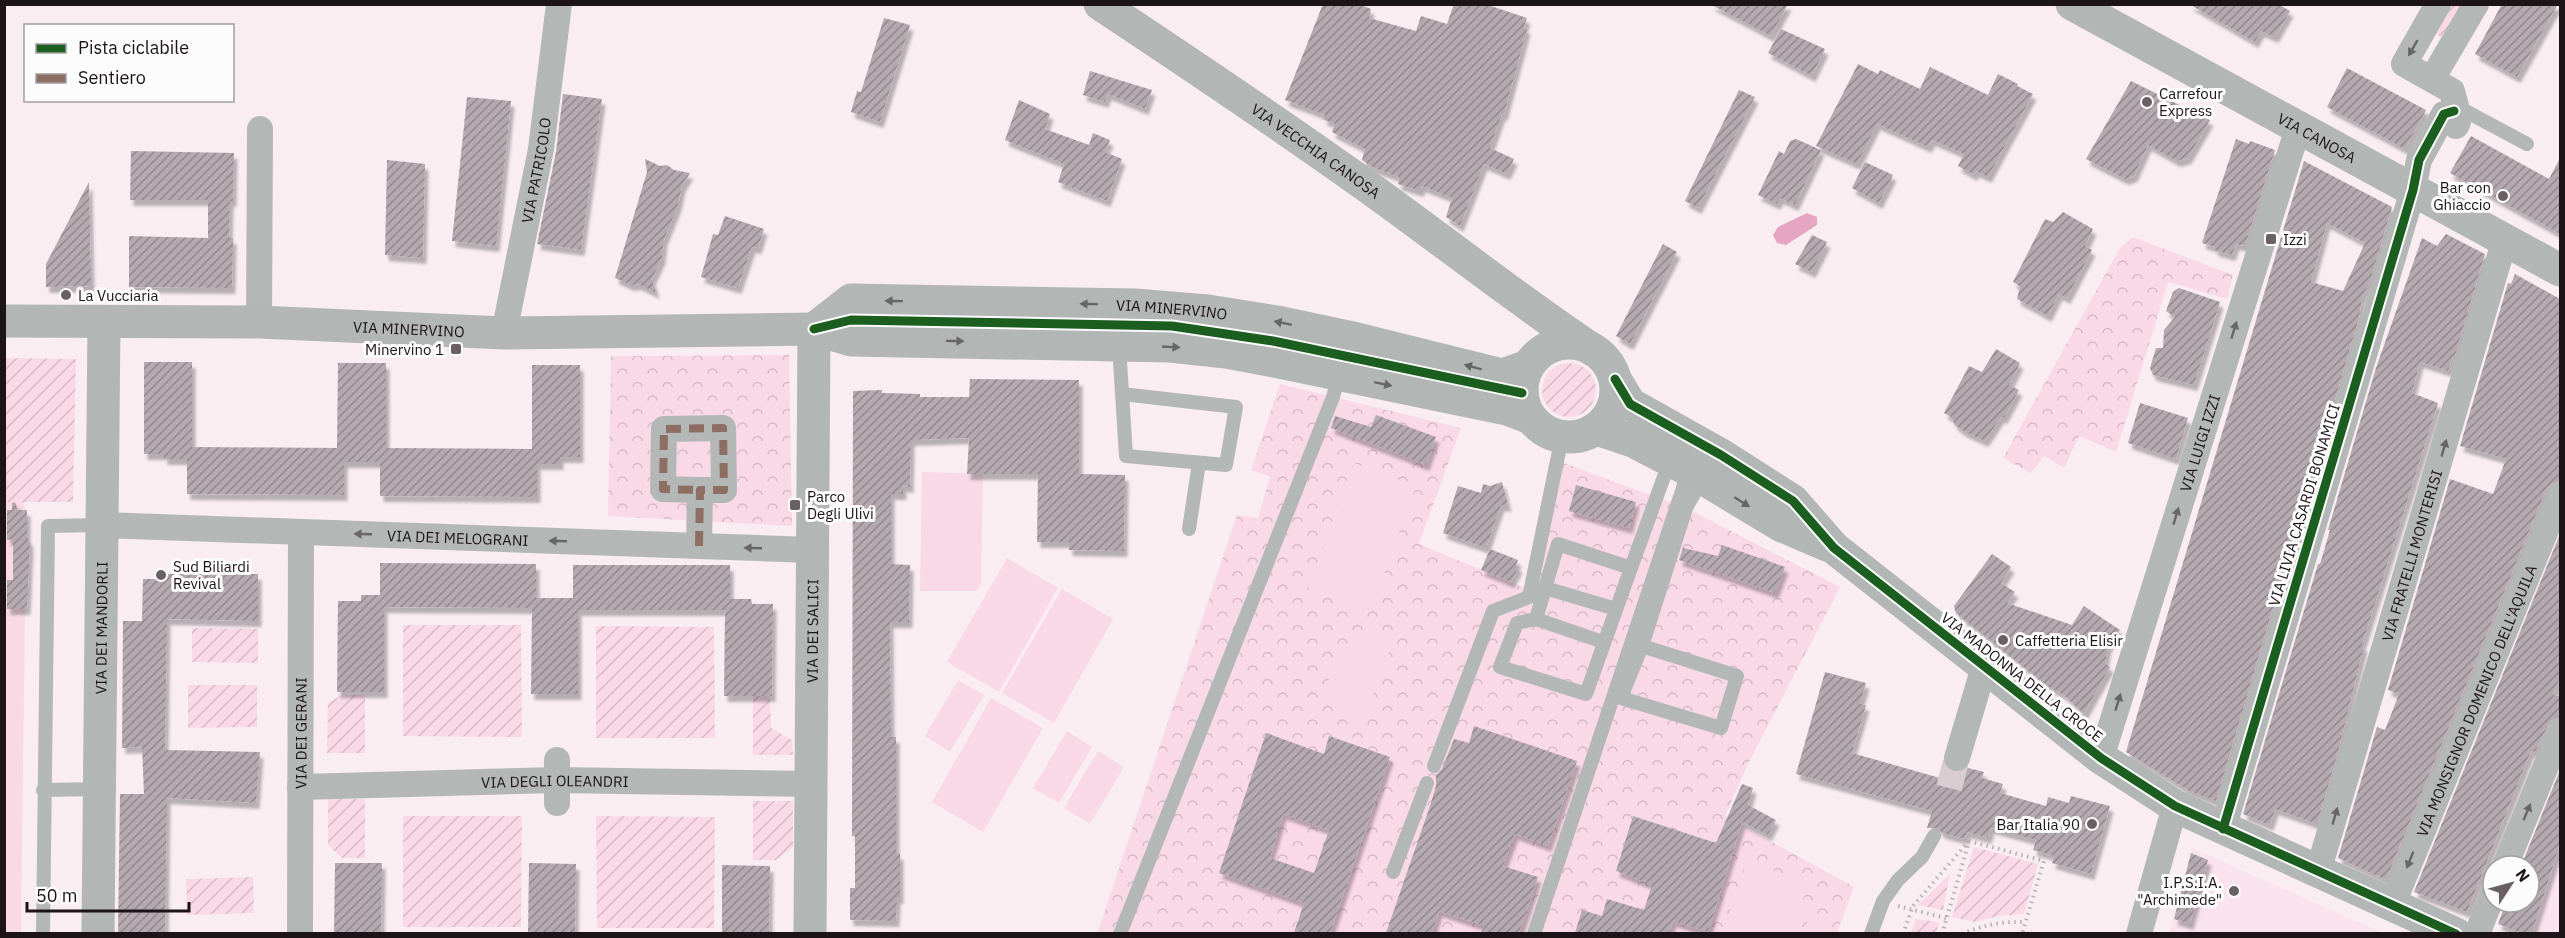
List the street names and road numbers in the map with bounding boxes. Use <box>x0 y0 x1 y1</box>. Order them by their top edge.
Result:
street label: VIA VECCHIA CANOSA <box>1248 99 1384 202</box>
street label: VIA CANOSA <box>2274 108 2360 167</box>
street label: VIA PATRICOLO <box>517 116 554 225</box>
street label: VIA MINERVINO <box>1116 295 1229 323</box>
street label: VIA MINERVINO <box>353 317 465 341</box>
street label: VIA LUIGI IZZI <box>2175 392 2224 494</box>
street label: VIA LIVIA CASARDI BONAMICI <box>2264 401 2344 609</box>
street label: VIA FRATELLI MONTERISI <box>2377 467 2446 644</box>
street label: VIA DEI MELOGRANI <box>387 526 529 550</box>
street label: VIA DEI MANDORLI <box>91 561 111 695</box>
street label: VIA MONSIGNOR DOMENICO DELL'AQUILA <box>2412 561 2541 839</box>
street label: VIA DEI SALICI <box>802 579 822 683</box>
street label: VIA MADONNA DELLA CROCE <box>1937 608 2107 746</box>
street label: VIA DEI GERANI <box>291 677 310 789</box>
street label: VIA DEGLI OLEANDRI <box>481 770 629 792</box>

